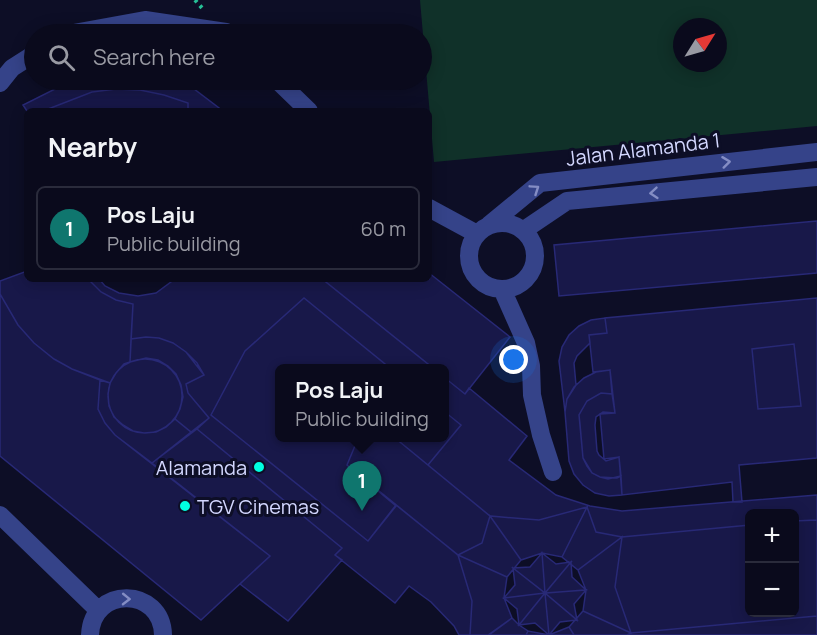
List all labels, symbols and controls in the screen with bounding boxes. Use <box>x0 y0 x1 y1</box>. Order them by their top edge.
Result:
north arrow <box>673 18 727 72</box>
search box <box>24 24 432 90</box>
icon: search <box>45 41 78 74</box>
text: Search here <box>93 42 215 72</box>
street label: Jalan Alamanda 1 <box>564 126 722 172</box>
text: Nearby <box>48 129 137 165</box>
one-way arrow <box>722 156 731 169</box>
one-way arrow <box>528 185 539 196</box>
one-way arrow <box>650 186 659 199</box>
text: Pos Laju <box>107 200 195 230</box>
text: 1 <box>65 215 74 242</box>
text: 60 m <box>360 215 406 242</box>
text: Public building <box>107 230 241 257</box>
your location <box>499 345 528 374</box>
popup <box>275 364 449 442</box>
text: Pos Laju <box>295 375 383 405</box>
text: Public building <box>295 405 429 432</box>
place label: Alamanda <box>156 454 247 481</box>
marker: Alamanda <box>252 460 266 474</box>
pin: 1 <box>342 462 382 511</box>
place label: TGV Cinemas <box>197 493 319 520</box>
marker: TGV Cinemas <box>178 499 192 513</box>
map controls <box>745 509 799 617</box>
button: + <box>745 509 799 563</box>
button: − <box>745 563 799 617</box>
one-way arrow <box>122 593 131 605</box>

